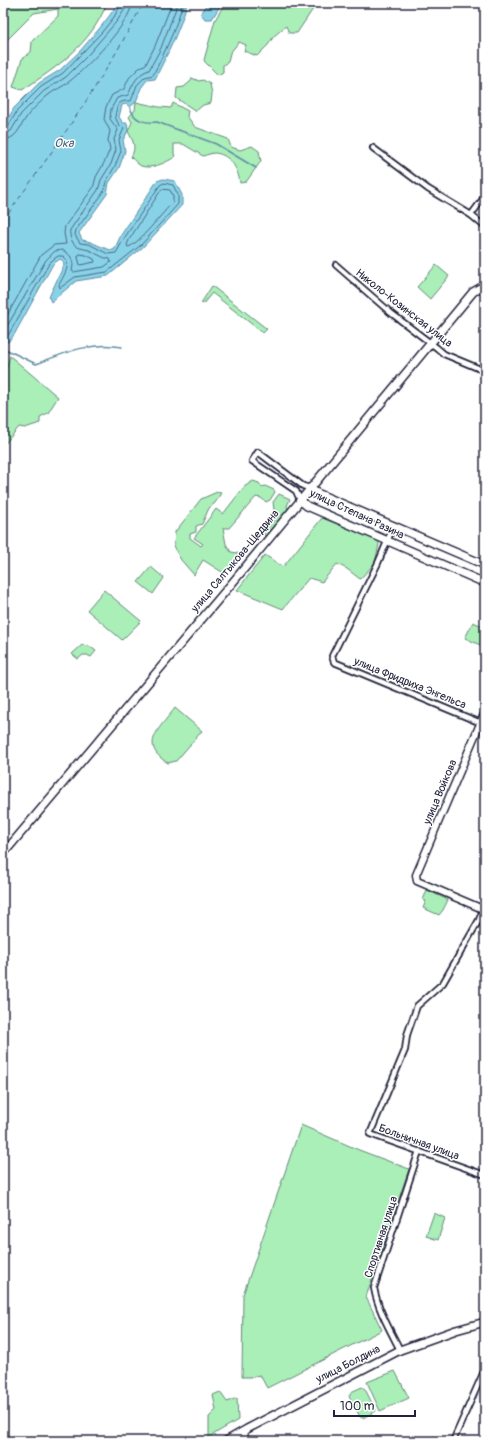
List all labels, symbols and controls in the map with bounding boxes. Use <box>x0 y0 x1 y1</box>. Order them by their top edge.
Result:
water label: Ока <box>54 136 75 151</box>
street label: Николо-Козинская улица <box>353 266 455 350</box>
street label: улица Степана Разина <box>307 486 406 542</box>
street label: улица Салтыкова-Щедрина <box>188 507 282 615</box>
street label: улица Фридриха Энгельса <box>351 654 468 711</box>
street label: улица Войкова <box>420 758 460 827</box>
street label: Больничная улица <box>377 1121 461 1163</box>
street label: Спортивная улица <box>362 1195 400 1279</box>
street label: улица Болдина <box>313 1342 382 1386</box>
scale bar <box>334 1392 415 1418</box>
text: 100 m <box>340 1399 375 1414</box>

